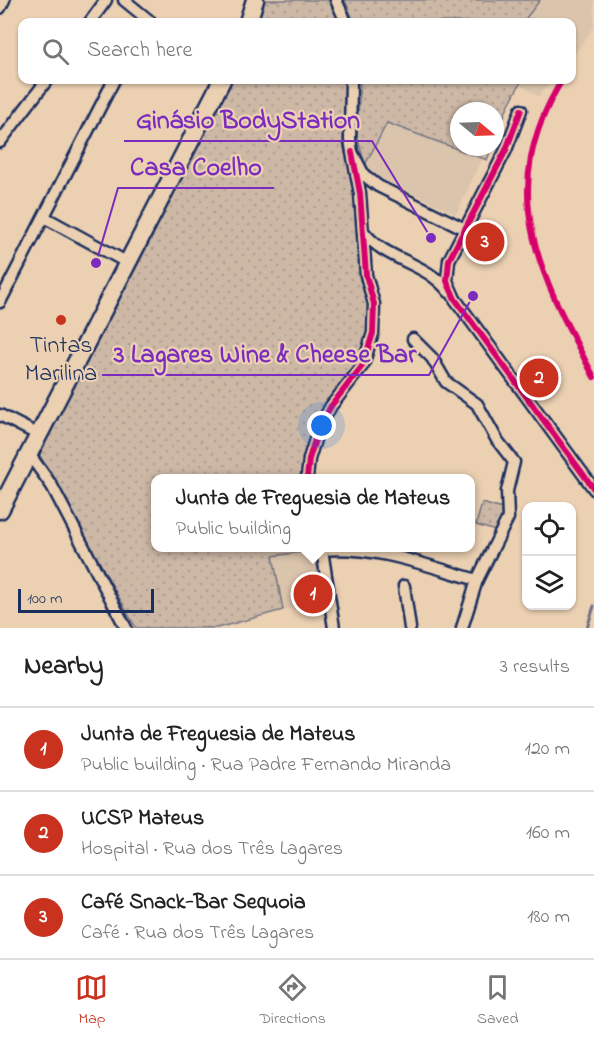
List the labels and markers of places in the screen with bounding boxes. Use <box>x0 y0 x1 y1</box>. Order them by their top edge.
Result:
callout: Ginásio BodyStation <box>124 97 372 141</box>
callout: Casa Coelho <box>118 144 274 188</box>
pin: 3 <box>466 220 504 264</box>
marker: Tintas Marilina <box>54 313 68 327</box>
place label: Tintas Marilina <box>25 329 97 392</box>
callout: 3 Lagares Wine & Cheese Bar <box>102 331 429 375</box>
pin: 2 <box>520 356 558 400</box>
pin: 1 <box>294 572 332 616</box>

